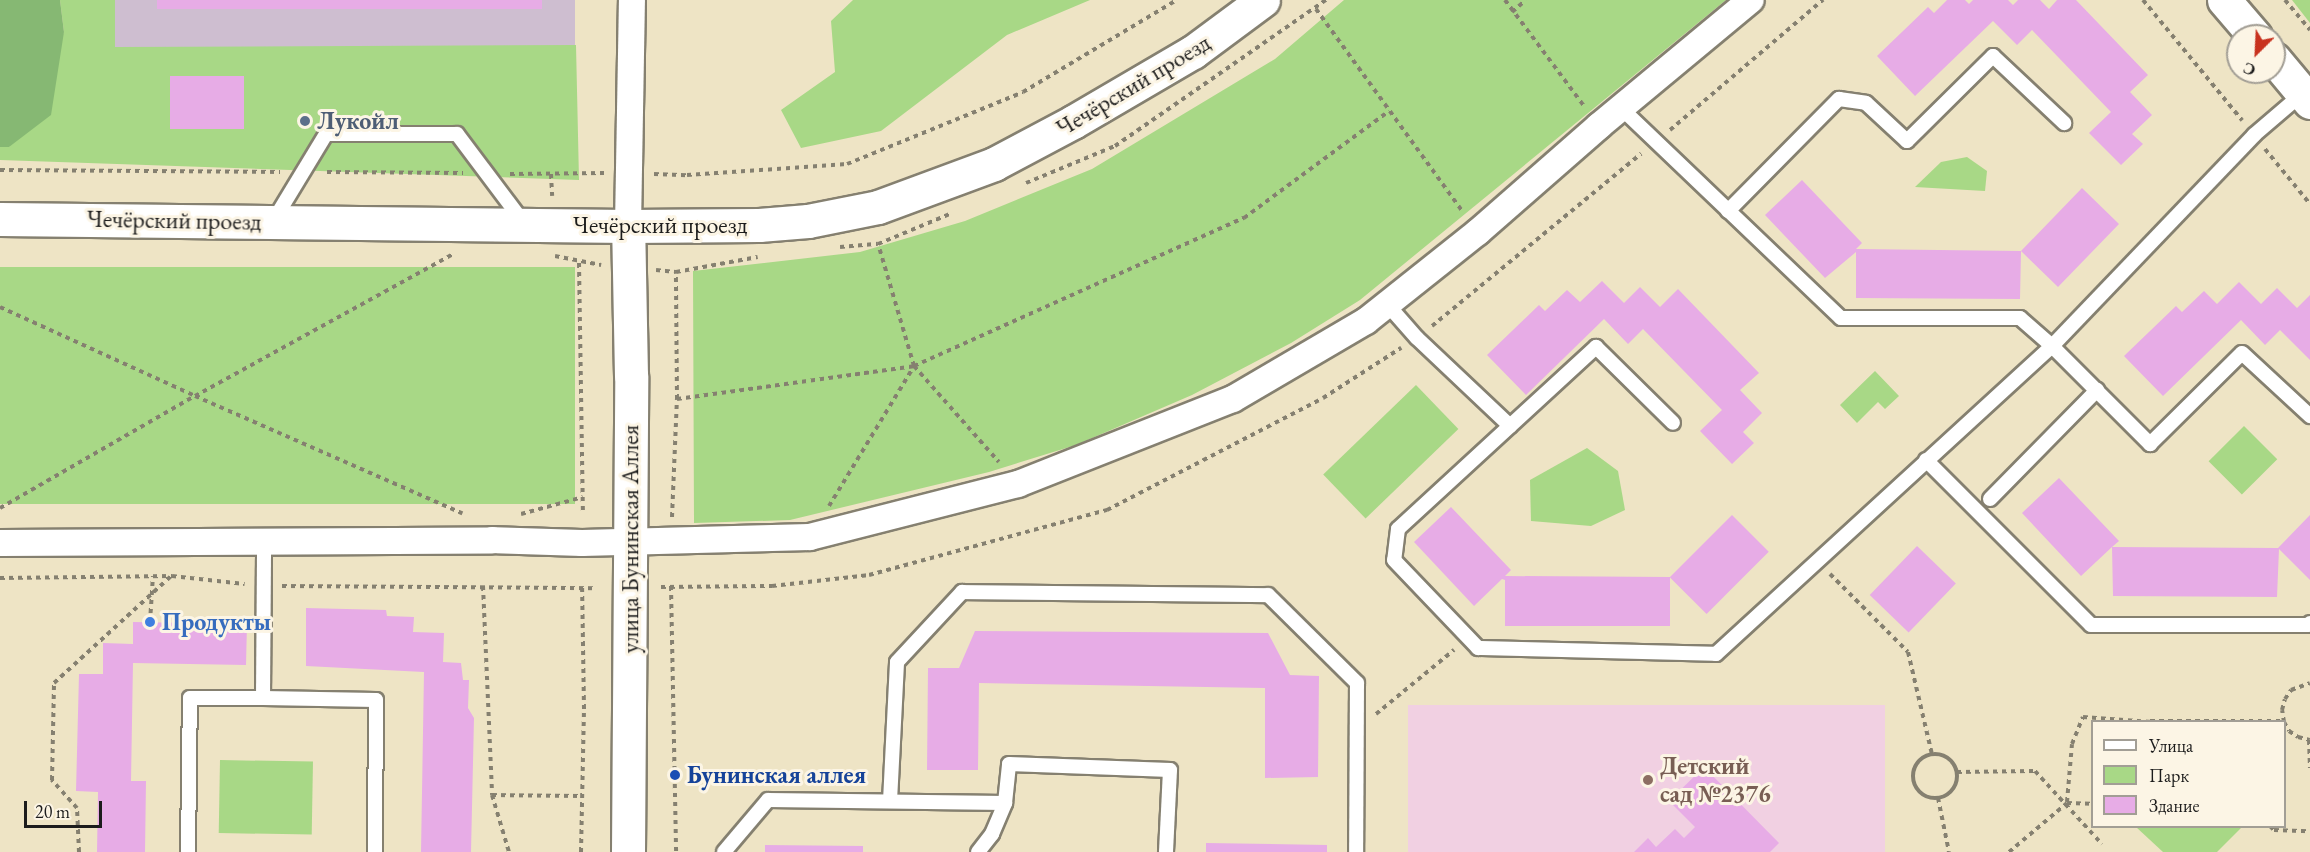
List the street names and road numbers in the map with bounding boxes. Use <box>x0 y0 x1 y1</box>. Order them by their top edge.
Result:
street label: Чечёрский проезд <box>1051 28 1215 142</box>
street label: Чечёрский проезд <box>86 204 262 236</box>
street label: Чечёрский проезд <box>573 211 747 239</box>
street label: улица Бунинская Аллея <box>616 425 644 653</box>

